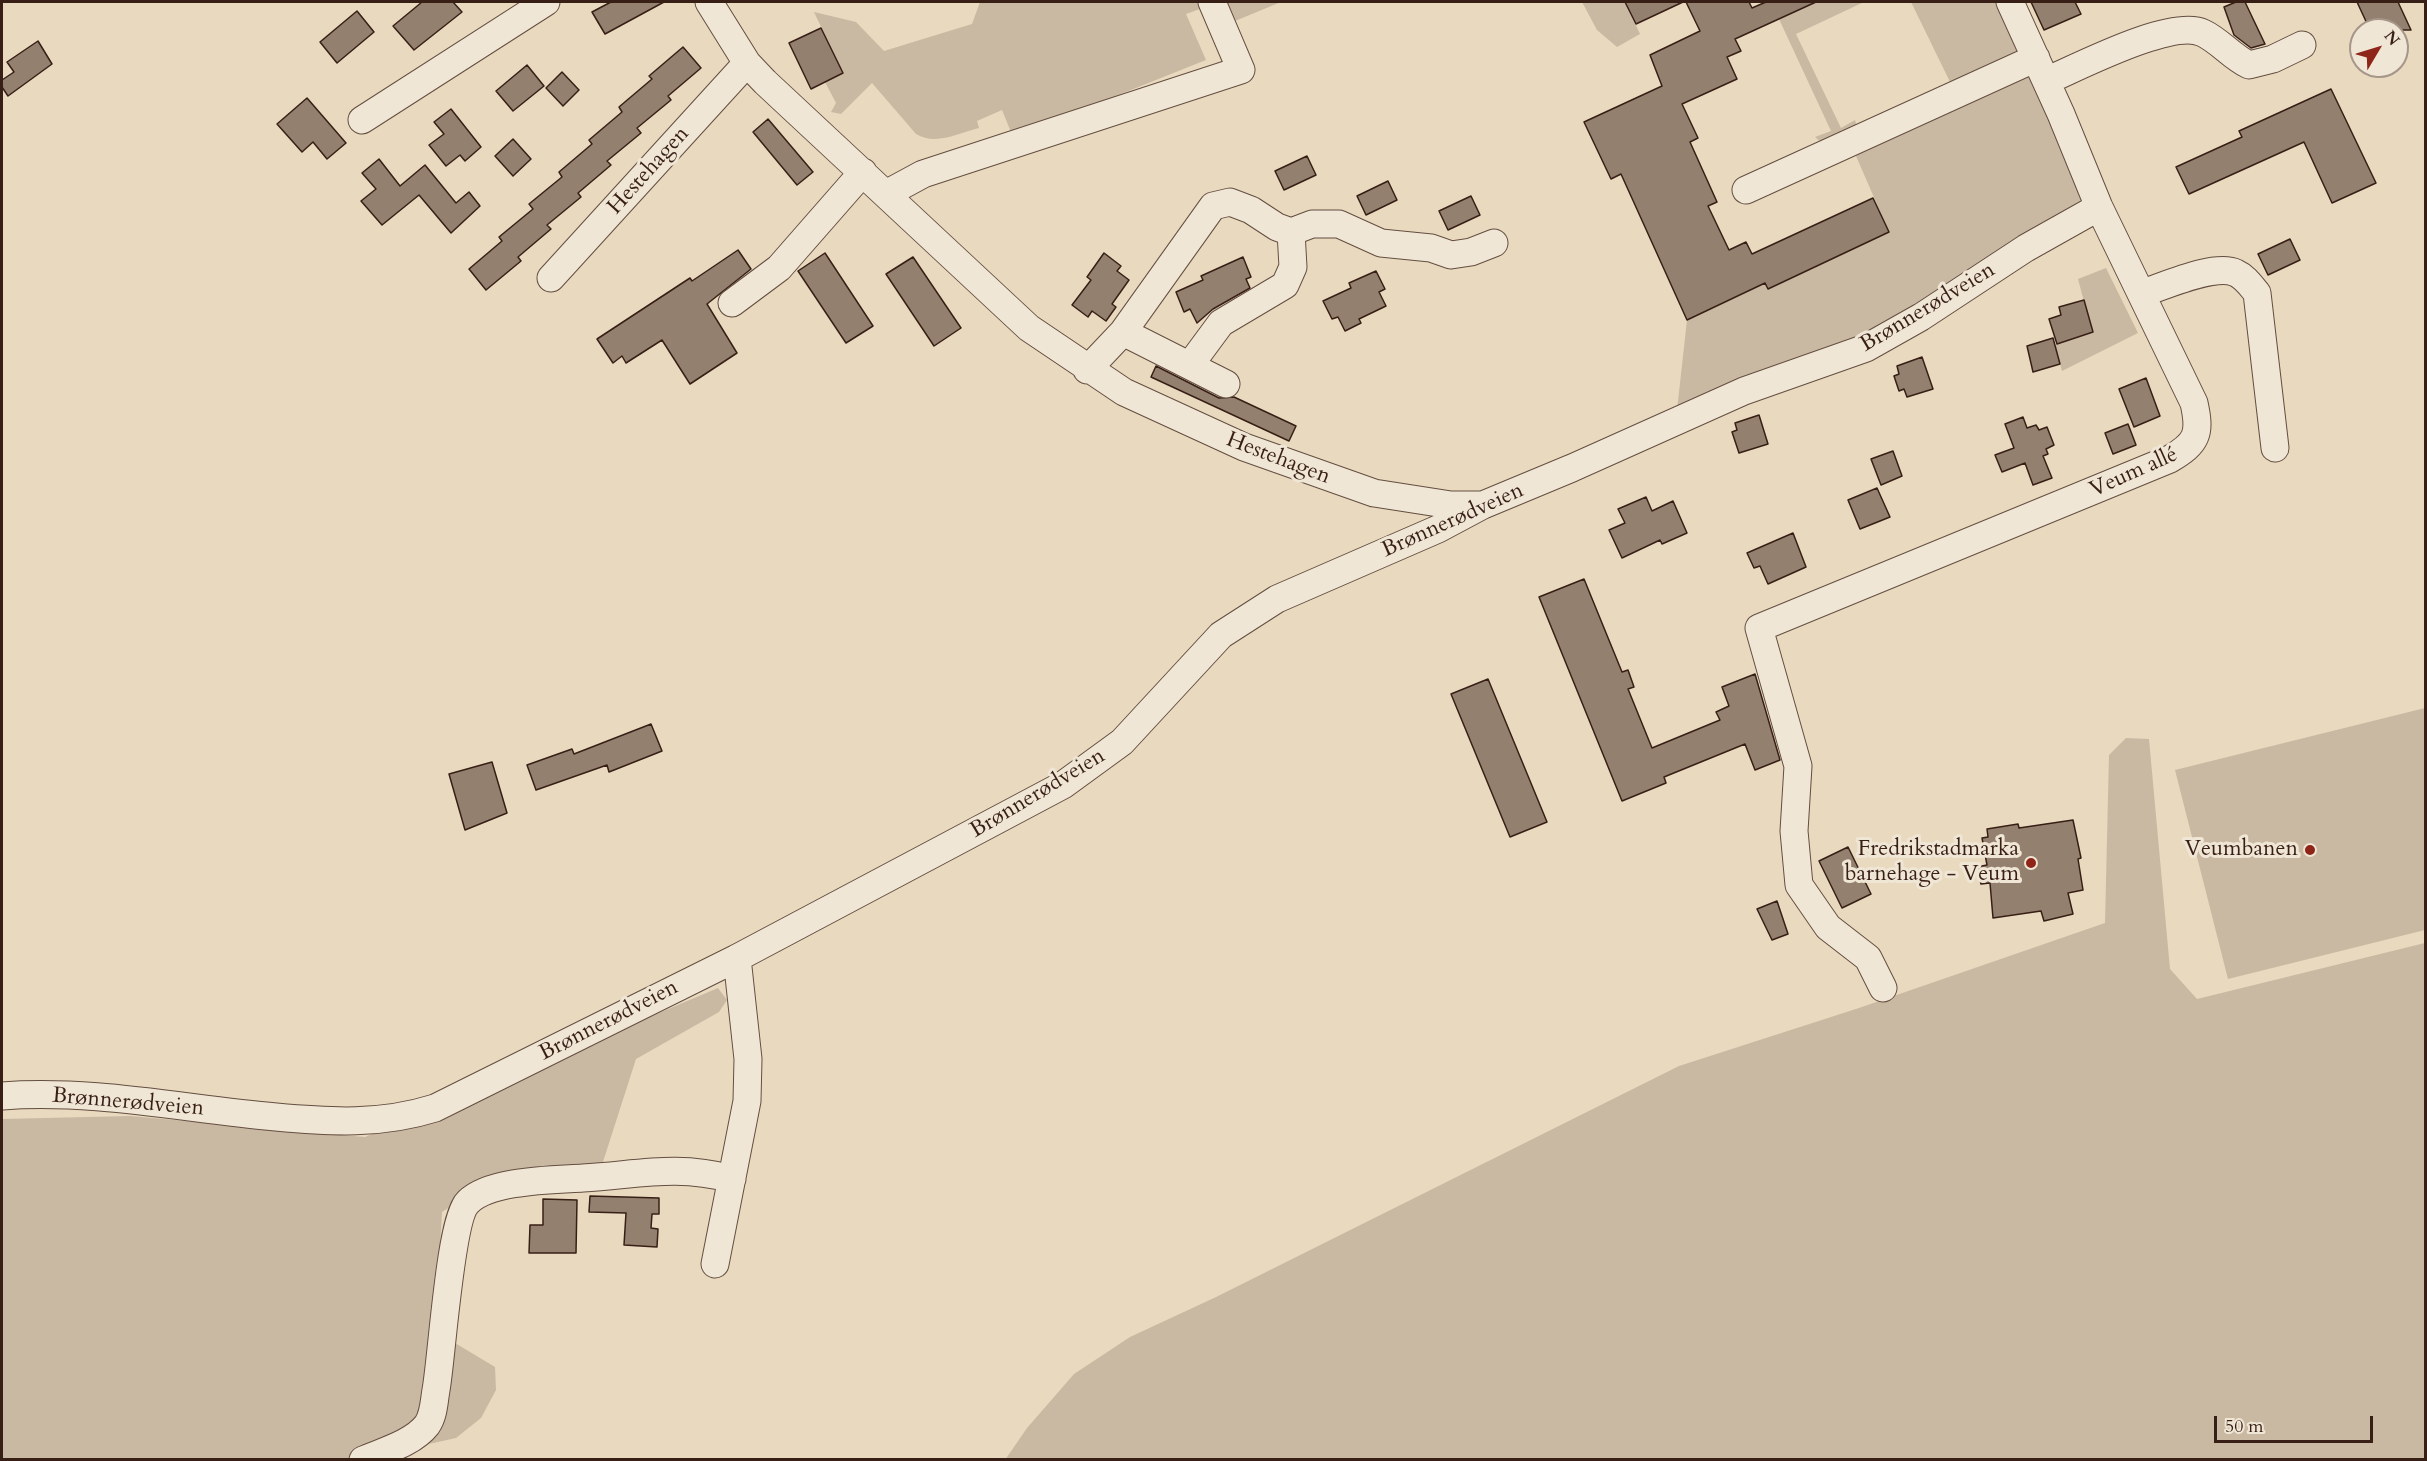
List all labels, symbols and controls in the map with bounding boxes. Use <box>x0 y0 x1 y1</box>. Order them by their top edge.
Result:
north arrow <box>2349 18 2409 78</box>
text: N <box>2379 26 2405 50</box>
street label: Hestehagen <box>603 122 695 220</box>
street label: Brønnerødveien <box>1856 257 2000 359</box>
street label: Hestehagen <box>1222 427 1334 491</box>
street label: Veum allé <box>2086 442 2182 504</box>
street label: Brønnerødveien <box>1378 478 1528 564</box>
street label: Brønnerødveien <box>966 743 1110 845</box>
place label: Fredrikstadmarka barnehage - Veum <box>1845 837 2019 888</box>
place label: Veumbanen <box>2185 837 2298 863</box>
marker: Veumbanen <box>2303 843 2317 857</box>
marker: Fredrikstadmarka barnehage - Veum <box>2024 856 2038 870</box>
street label: Brønnerødveien <box>535 975 683 1067</box>
street label: Brønnerødveien <box>51 1083 205 1123</box>
scale bar <box>2217 1404 2376 1442</box>
text: 50 m <box>2225 1414 2264 1439</box>

